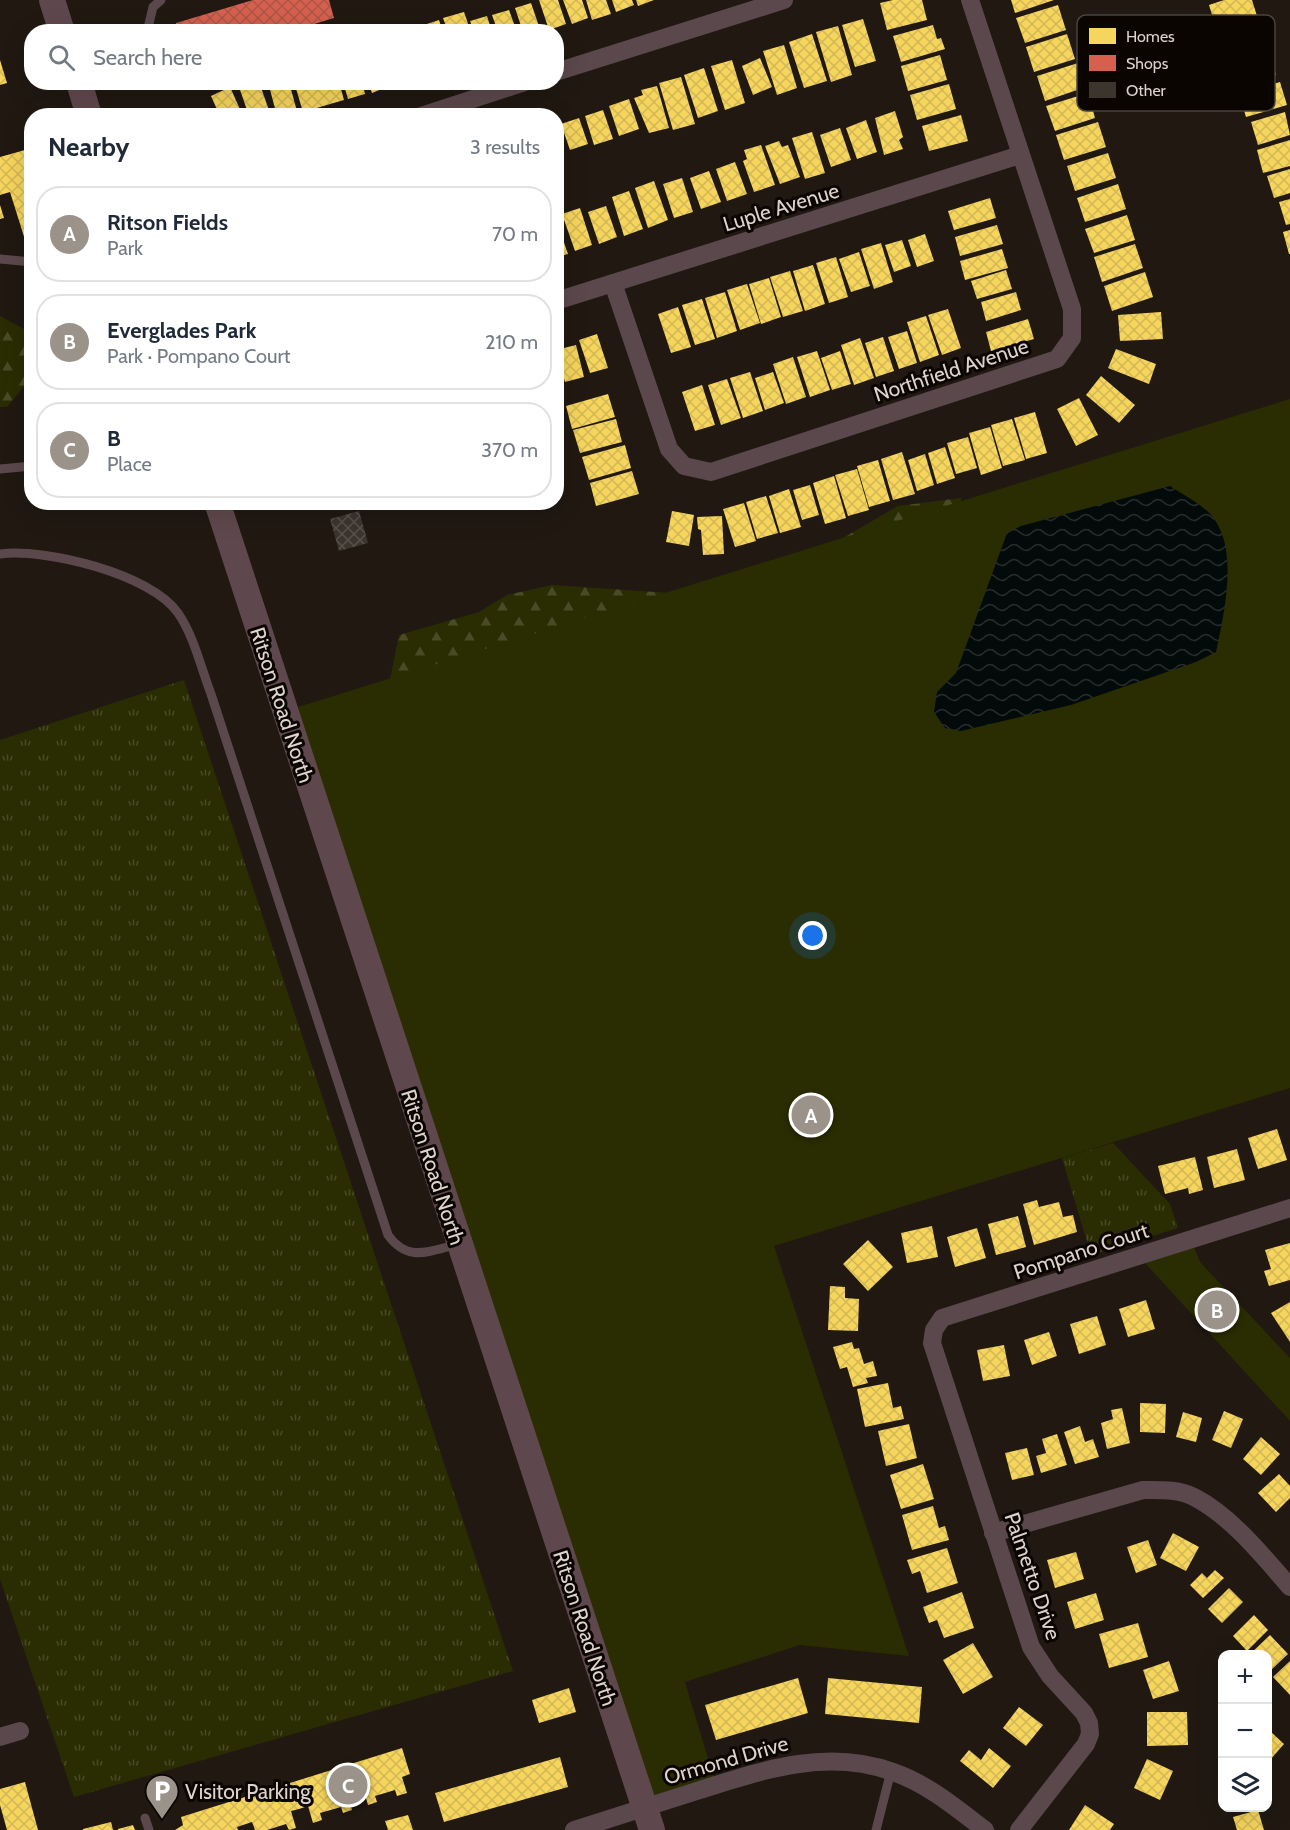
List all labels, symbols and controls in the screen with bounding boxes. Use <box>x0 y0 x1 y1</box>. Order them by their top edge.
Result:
legend <box>1077 15 1275 111</box>
search box <box>24 24 564 90</box>
text: Homes <box>1126 27 1175 46</box>
icon: search <box>45 41 78 74</box>
text: Search here <box>93 44 202 71</box>
text: Shops <box>1126 54 1169 73</box>
text: Other <box>1126 81 1167 100</box>
text: Nearby <box>48 131 129 163</box>
text: 3 results <box>470 135 540 159</box>
street label: Luple Avenue <box>720 177 842 236</box>
text: Ritson Fields <box>107 209 228 236</box>
text: A <box>63 222 76 246</box>
text: 70 m <box>492 222 538 246</box>
text: Park <box>107 236 143 260</box>
text: Everglades Park <box>107 317 256 344</box>
text: B <box>63 330 76 354</box>
text: 210 m <box>485 330 538 354</box>
street label: Northfield Avenue <box>871 333 1032 407</box>
text: Park · Pompano Court <box>107 344 291 368</box>
text: B <box>107 425 121 452</box>
text: C <box>63 438 76 462</box>
text: 370 m <box>481 438 538 462</box>
text: Place <box>107 452 152 476</box>
street label: Ritson Road North <box>245 624 319 786</box>
your location <box>798 921 827 950</box>
street label: Ritson Road North <box>396 1086 470 1248</box>
pin: A <box>792 1092 830 1138</box>
street label: Pompano Court <box>1010 1217 1152 1285</box>
pin: B <box>1198 1288 1236 1332</box>
street label: Palmetto Drive <box>999 1509 1067 1643</box>
street label: Ritson Road North <box>548 1547 622 1709</box>
map controls <box>1218 1650 1272 1812</box>
button: + <box>1218 1650 1272 1704</box>
button: − <box>1218 1704 1272 1758</box>
street label: Ormond Drive <box>661 1730 791 1790</box>
button: layers <box>1218 1758 1272 1812</box>
pin: C <box>328 1762 368 1808</box>
parking icon: Visitor Parking <box>144 1773 180 1820</box>
place label: Visitor Parking <box>185 1779 311 1804</box>

